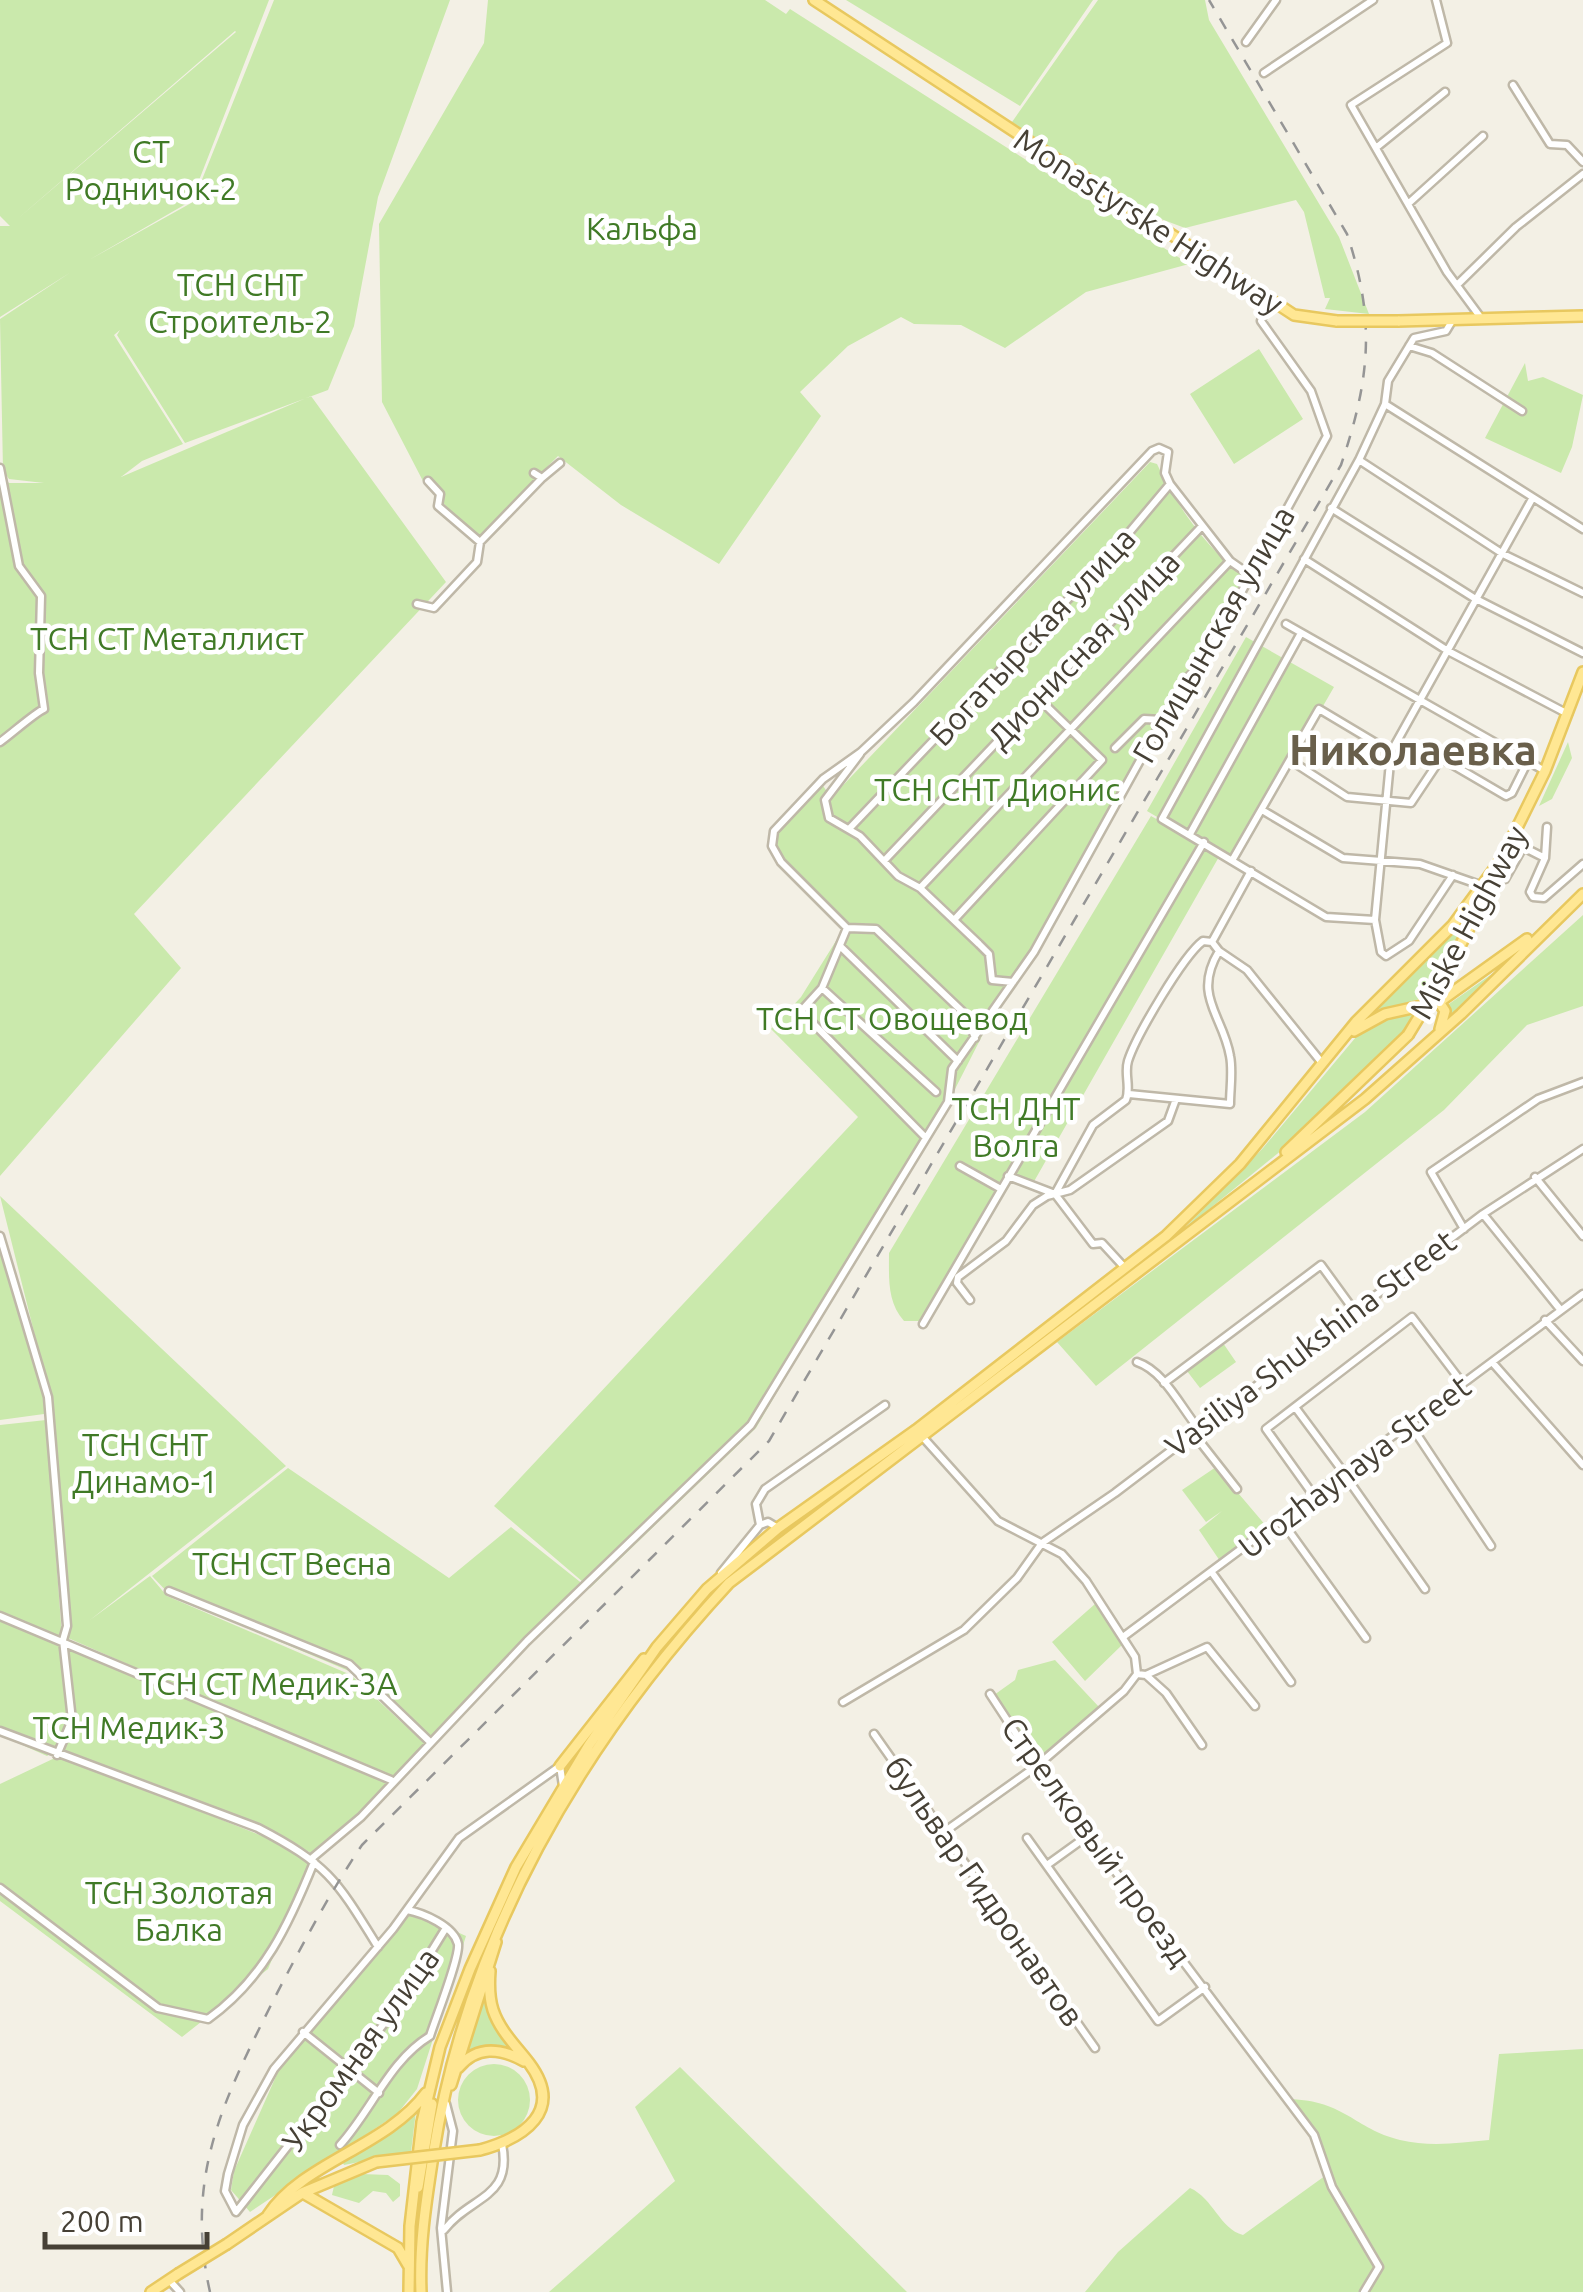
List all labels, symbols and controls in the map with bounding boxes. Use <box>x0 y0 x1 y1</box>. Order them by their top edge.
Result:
street label: Monastyrske Highway <box>1008 121 1290 321</box>
park label: СТ Родничок-2 <box>65 133 237 206</box>
park label: Кальфа <box>586 210 698 246</box>
park label: ТСН СНТ Строитель-2 <box>148 266 332 339</box>
street label: Голицынская улица <box>1125 499 1301 769</box>
street label: Богатырская улица <box>922 520 1142 752</box>
street label: Дионисная улица <box>980 543 1186 755</box>
park label: ТСН СТ Металлист <box>30 620 304 656</box>
district label: Николаевка <box>1289 726 1537 773</box>
park label: ТСН СНТ Дионис <box>874 771 1120 807</box>
street label: Miske Highway <box>1402 819 1534 1025</box>
park label: ТСН СТ Овощевод <box>756 1000 1028 1036</box>
park label: ТСН ДНТ Волга <box>951 1090 1081 1163</box>
street label: Vasiliya Shukshina Street <box>1158 1222 1463 1464</box>
street label: Urozhaynaya Street <box>1231 1367 1477 1565</box>
park label: ТСН СНТ Динамо-1 <box>72 1426 218 1499</box>
park label: ТСН СТ Весна <box>192 1545 392 1581</box>
park label: ТСН СТ Медик-3А <box>138 1665 398 1701</box>
park label: ТСН Медик-3 <box>33 1709 226 1745</box>
street label: Стрелковый проезд <box>995 1710 1199 1972</box>
street label: бульвар Гидронавтов <box>878 1749 1092 2033</box>
park label: ТСН Золотая Балка <box>85 1874 273 1947</box>
street label: Укромная улица <box>274 1940 446 2158</box>
scale bar <box>45 2187 208 2249</box>
text: 200 m <box>60 2204 144 2238</box>

